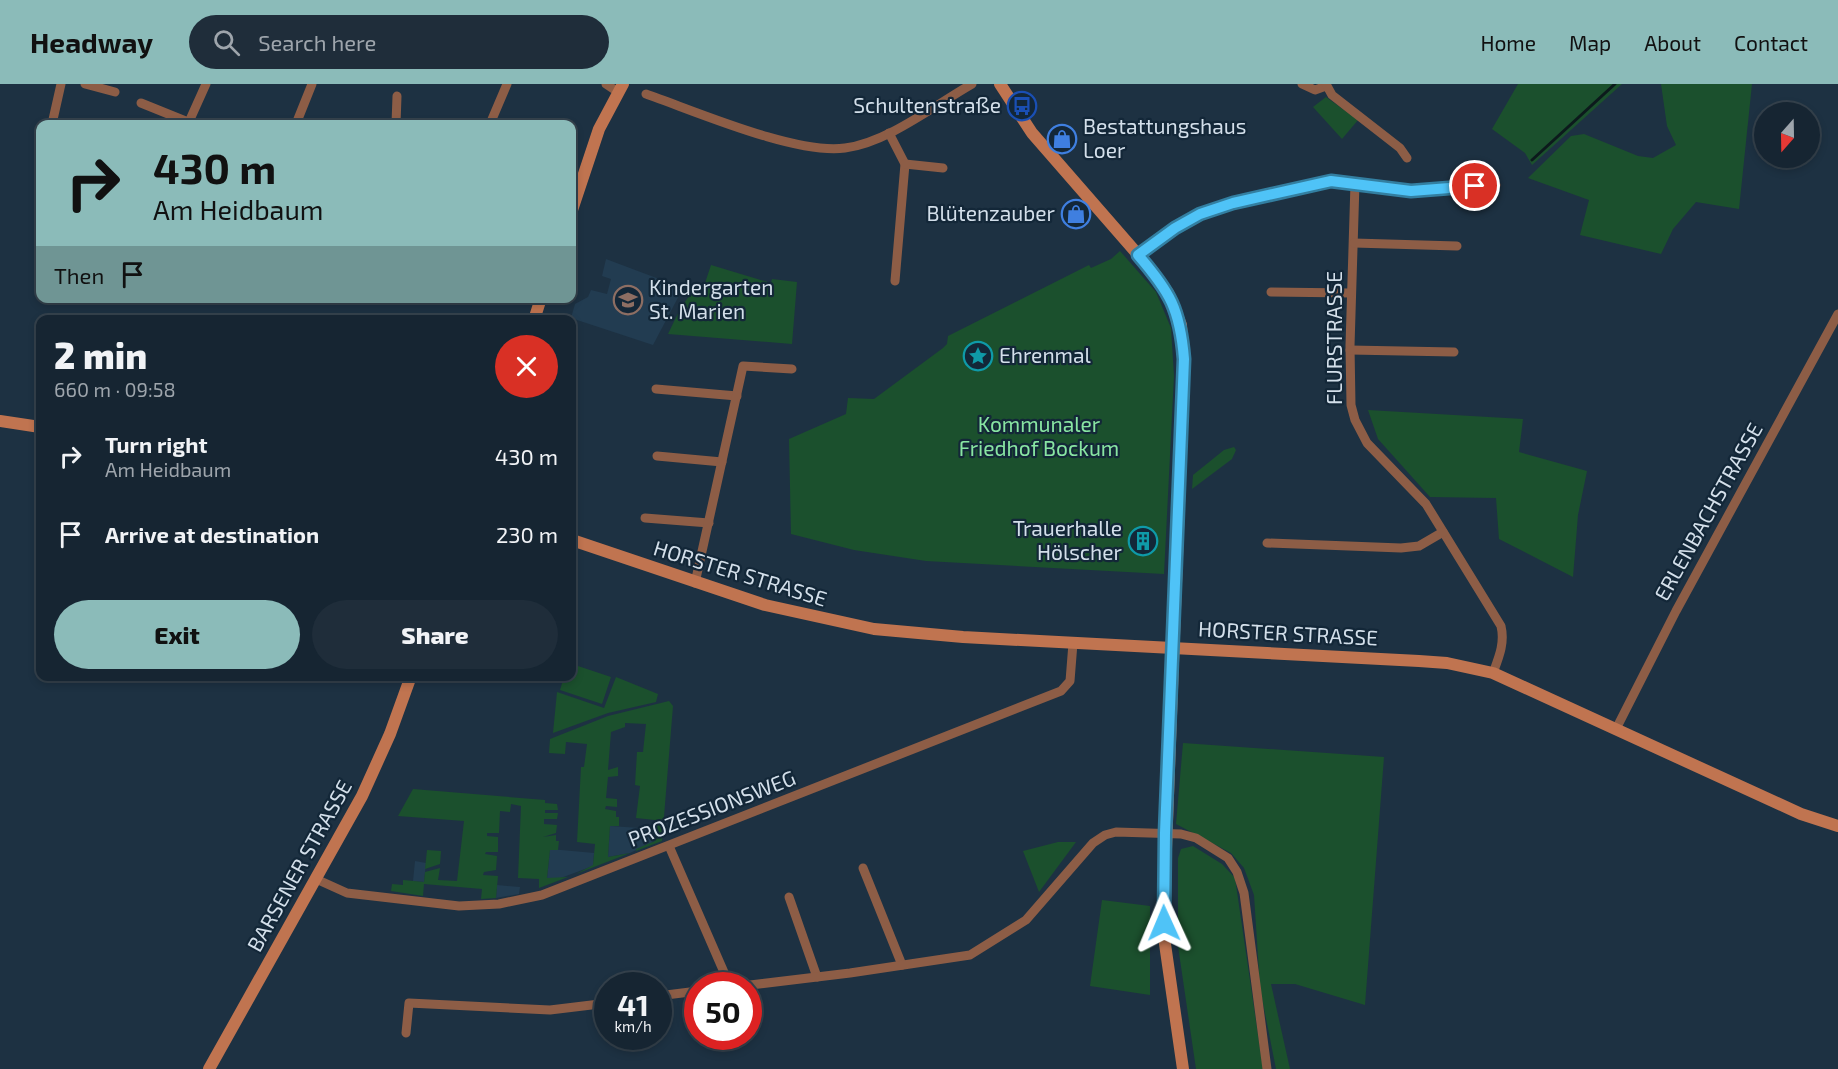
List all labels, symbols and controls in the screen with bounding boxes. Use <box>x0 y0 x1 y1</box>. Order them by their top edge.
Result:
search box <box>189 15 609 69</box>
text: Headway <box>30 25 153 59</box>
icon: search <box>210 26 243 59</box>
text: Search here <box>258 29 376 55</box>
text: Home <box>1480 30 1536 55</box>
text: Map <box>1569 30 1611 55</box>
text: About <box>1644 30 1701 55</box>
text: Contact <box>1734 30 1808 55</box>
bus stop icon: Schultenstraße <box>1006 90 1038 122</box>
place label: Schultenstraße <box>853 92 1001 117</box>
north arrow <box>1754 102 1820 168</box>
map controls <box>1754 102 1820 168</box>
place label: Bestattungshaus Loer <box>1083 113 1246 162</box>
shop icon: Bestattungshaus Loer <box>1046 123 1078 155</box>
text: 430 m <box>153 142 276 192</box>
icon: right <box>54 144 132 222</box>
pin <box>1449 160 1500 211</box>
icon: arrive <box>1458 169 1491 202</box>
text: Am Heidbaum <box>153 193 323 225</box>
shop icon: Blütenzauber <box>1060 198 1092 230</box>
place label: Blütenzauber <box>926 200 1056 225</box>
icon: arrive <box>116 258 149 291</box>
text: Then <box>54 262 104 288</box>
street label: FLURSTRASSE <box>1321 271 1346 405</box>
place label: Kindergarten St. Marien <box>649 274 774 323</box>
school or university icon: Kindergarten St. Marien <box>612 284 644 316</box>
text: 2 min <box>54 333 147 376</box>
button: close <box>495 335 558 398</box>
place icon: Ehrenmal <box>962 340 994 372</box>
place label: Ehrenmal <box>999 342 1092 367</box>
text: 660 m · 09:58 <box>54 377 176 401</box>
park label: Kommunaler Friedhof Bockum <box>959 411 1119 460</box>
street label: ERLENBACHSTRASSE <box>1648 418 1767 605</box>
text: Turn right <box>105 431 207 457</box>
icon: right <box>54 440 87 473</box>
text: 430 m <box>495 443 558 469</box>
text: Am Heidbaum <box>105 457 231 481</box>
place label: Trauerhalle Hölscher <box>1013 515 1123 564</box>
icon: arrive <box>54 518 87 551</box>
text: Arrive at destination <box>105 521 319 547</box>
text: 230 m <box>496 521 558 547</box>
building icon: Trauerhalle Hölscher <box>1127 525 1159 557</box>
street label: HORSTER STRASSE <box>651 534 830 611</box>
button: Exit <box>54 600 300 669</box>
button: Share <box>312 600 558 669</box>
street label: HORSTER STRASSE <box>1198 615 1379 650</box>
street label: PROZESSIONSWEG <box>624 764 799 851</box>
street label: BARSENER STRASSE <box>241 775 356 955</box>
position arrow <box>1132 891 1196 955</box>
speed limit sign: 50 <box>684 972 762 1050</box>
text: 41 <box>617 986 649 1022</box>
text: km/h <box>614 1017 652 1035</box>

